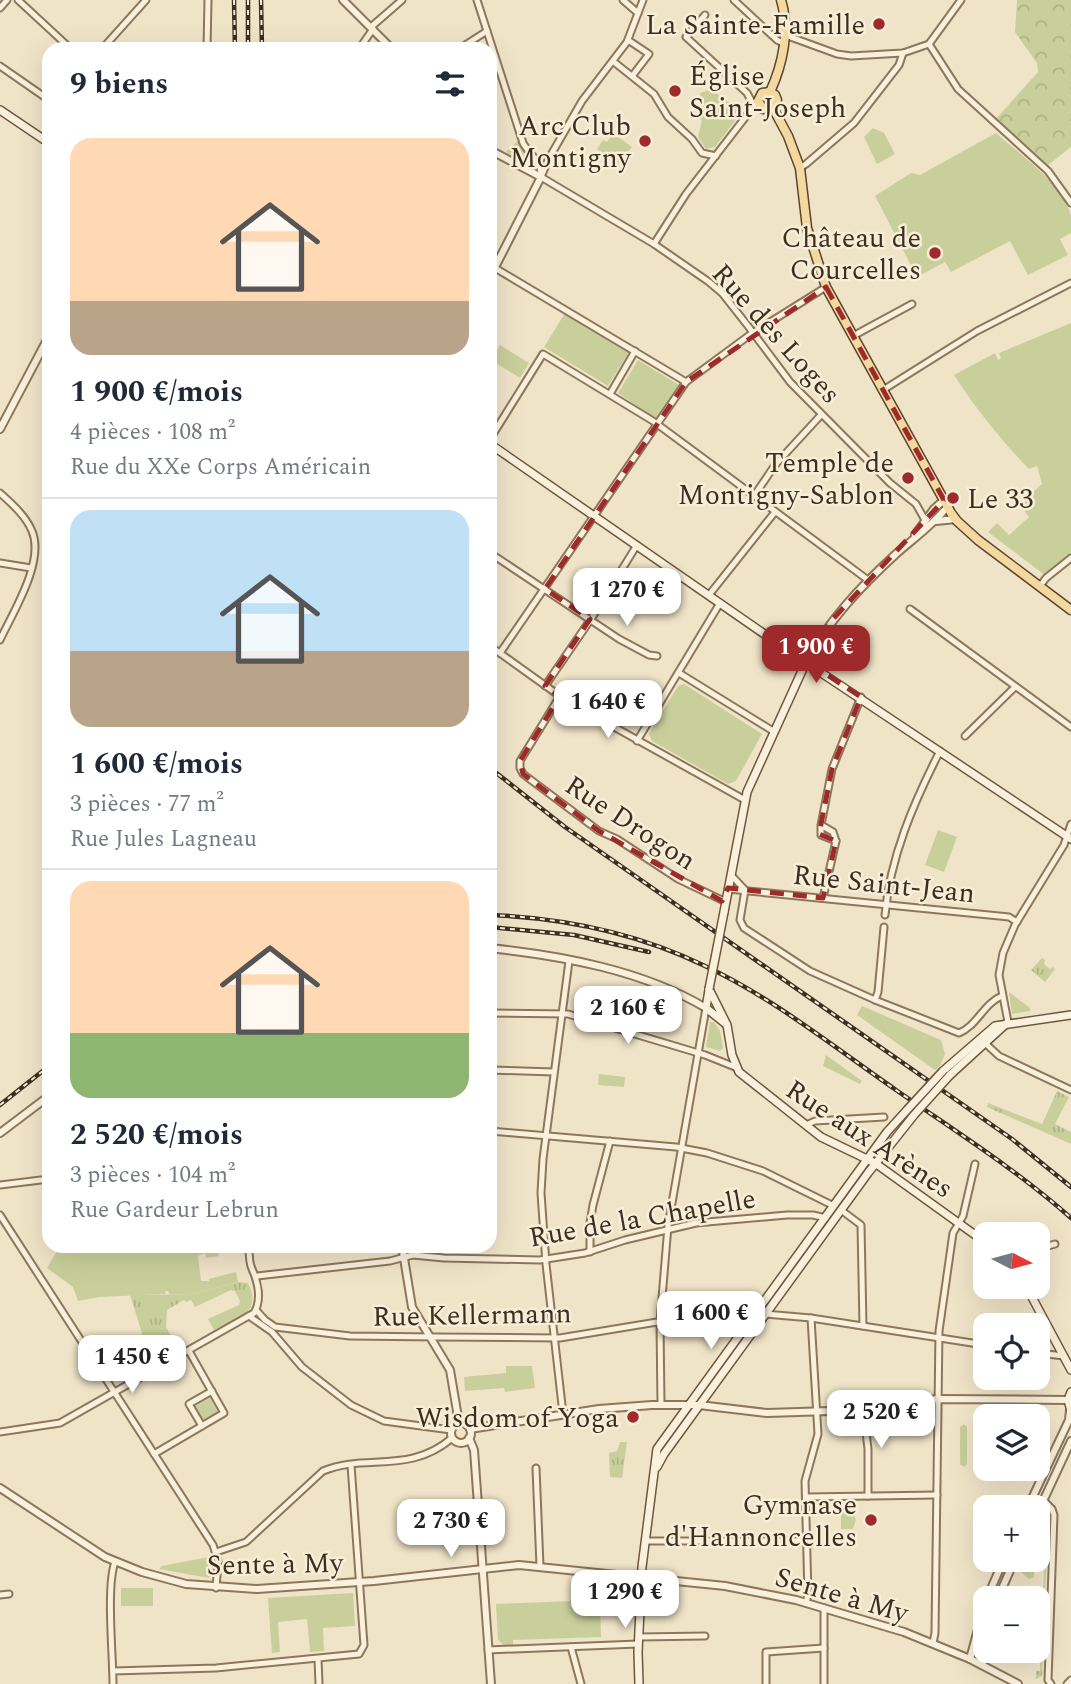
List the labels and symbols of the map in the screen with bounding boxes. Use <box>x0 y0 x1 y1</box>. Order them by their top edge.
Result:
place label: La Sainte-Famille <box>645 4 865 47</box>
marker: La Sainte-Famille <box>871 16 887 32</box>
place label: Église Saint-Joseph <box>689 55 846 130</box>
marker: Église Saint-Joseph <box>667 83 683 99</box>
place label: Arc Club Montigny <box>510 105 633 180</box>
marker: Arc Club Montigny <box>637 133 653 149</box>
place label: Château de Courcelles <box>782 217 921 292</box>
marker: Château de Courcelles <box>927 245 943 261</box>
street label: Rue des Loges <box>701 254 851 414</box>
place label: Temple de Montigny-Sablon <box>678 442 894 517</box>
marker: Temple de Montigny-Sablon <box>900 470 916 486</box>
place label: Le 33 <box>967 478 1033 521</box>
marker: Le 33 <box>945 490 961 506</box>
pin: 1 270 € <box>562 568 692 628</box>
pin: 1 900 € <box>751 626 881 685</box>
pin: 1 640 € <box>543 680 673 740</box>
street label: Rue Drogon <box>556 765 704 882</box>
street label: Rue Saint-Jean <box>791 854 977 915</box>
pin: 2 160 € <box>563 986 693 1046</box>
street label: Rue aux Arènes <box>777 1069 962 1210</box>
street label: Rue de la Chapelle <box>525 1177 759 1260</box>
north arrow <box>973 1222 1050 1298</box>
street label: Rue Kellermann <box>372 1292 572 1339</box>
pin: 1 600 € <box>646 1292 776 1351</box>
pin: 1 450 € <box>67 1336 197 1395</box>
pin: 2 520 € <box>816 1390 946 1450</box>
place label: Wisdom of Yoga <box>415 1397 619 1440</box>
marker: Wisdom of Yoga <box>625 1409 641 1425</box>
place label: Gymnase d'Hannoncelles <box>665 1484 857 1559</box>
pin: 2 730 € <box>386 1500 516 1559</box>
marker: Gymnase d'Hannoncelles <box>863 1512 879 1528</box>
street label: Sente à My <box>206 1542 345 1587</box>
street label: Sente à My <box>770 1556 915 1635</box>
pin: 1 290 € <box>560 1570 690 1630</box>

